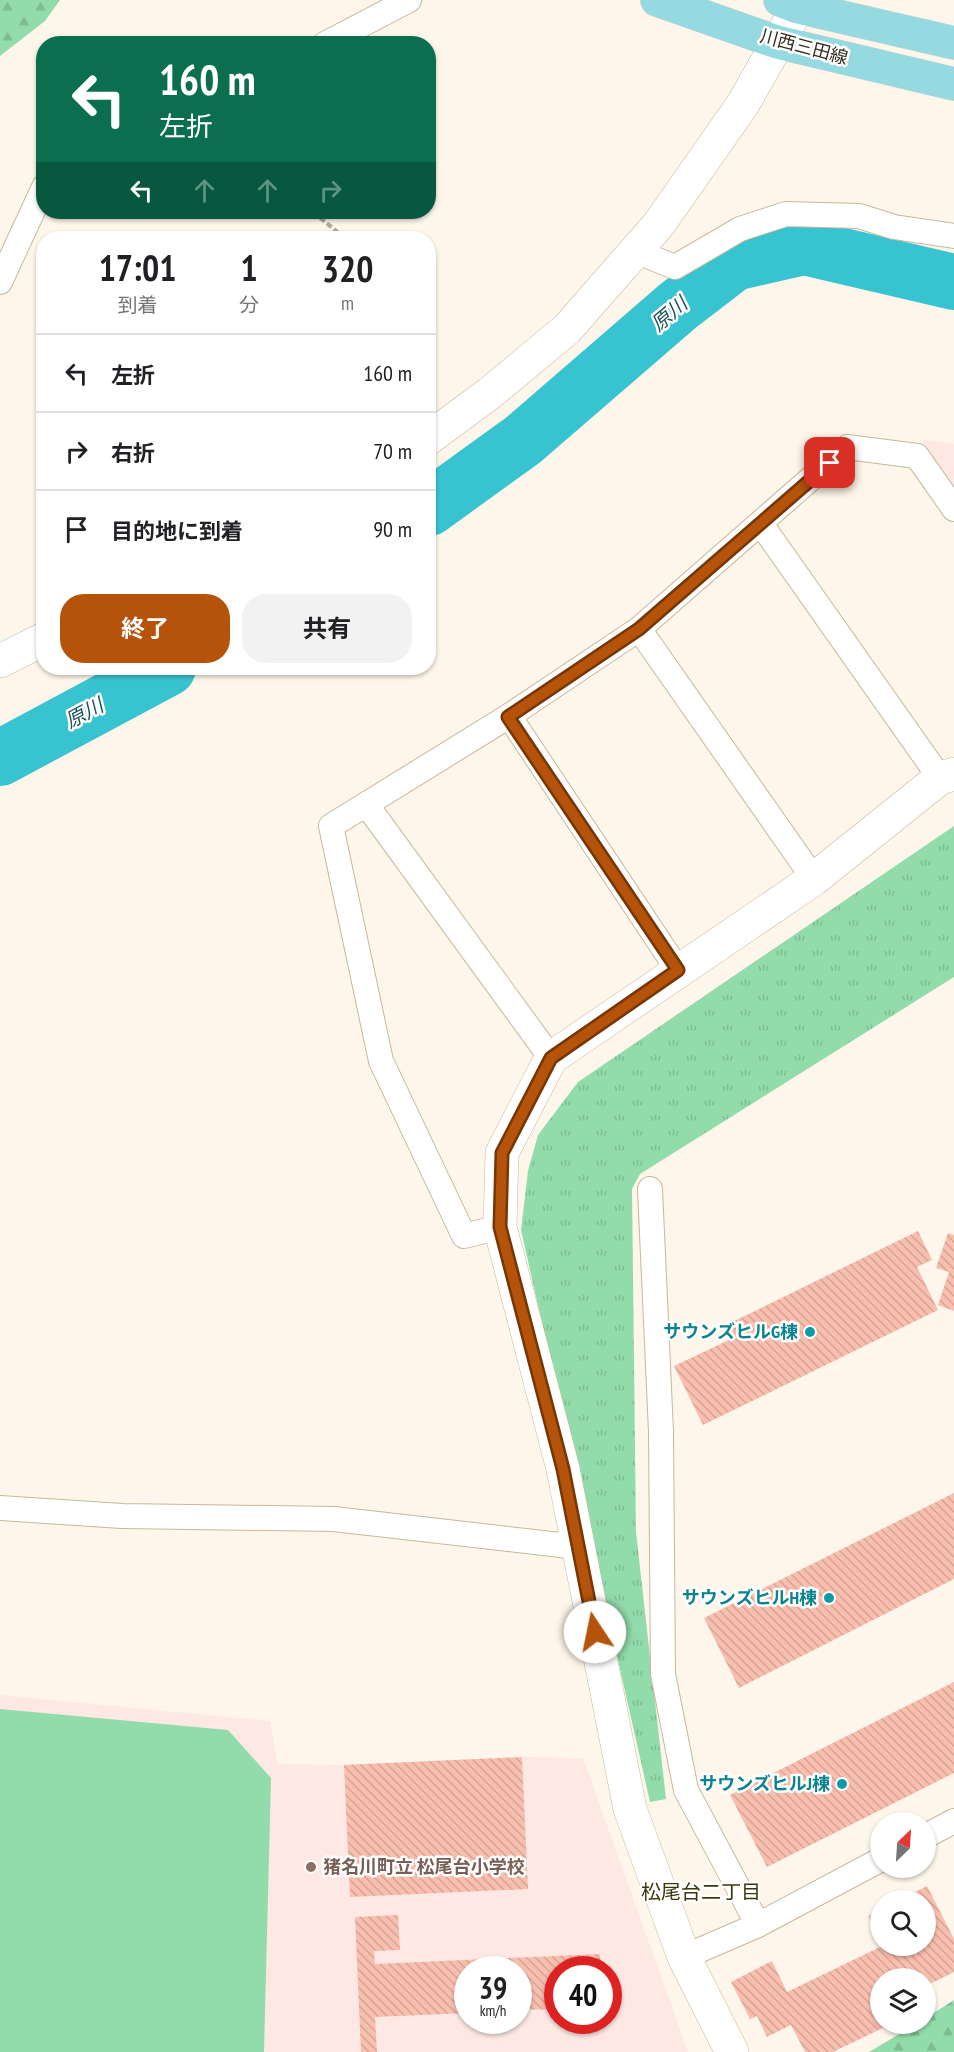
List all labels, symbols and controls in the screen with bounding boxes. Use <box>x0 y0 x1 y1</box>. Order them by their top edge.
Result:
street label: 川西三田線 <box>758 24 851 69</box>
text: 160 m <box>159 52 256 107</box>
icon: left <box>60 60 138 138</box>
text: 左折 <box>159 109 213 143</box>
icon: left <box>125 174 158 207</box>
icon: ahead <box>188 174 221 207</box>
icon: ahead <box>251 174 284 207</box>
icon: right <box>314 174 347 207</box>
text: 17:01 <box>99 244 177 291</box>
text: 1 <box>241 244 258 291</box>
text: 320 <box>322 245 373 292</box>
text: m <box>341 290 354 316</box>
water label: 原川 <box>645 290 694 337</box>
text: 到着 <box>118 292 158 318</box>
text: 分 <box>239 292 259 318</box>
icon: left <box>60 357 93 390</box>
text: 160 m <box>363 359 412 387</box>
text: 左折 <box>111 361 155 389</box>
icon: right <box>60 435 93 468</box>
text: 70 m <box>373 437 412 465</box>
pin <box>804 437 855 488</box>
text: 右折 <box>111 439 155 467</box>
icon: arrive <box>813 446 846 479</box>
icon: arrive <box>60 513 93 546</box>
text: 90 m <box>373 515 412 543</box>
text: 目的地に到着 <box>111 517 243 545</box>
button: 終了 <box>60 594 230 663</box>
button: 共有 <box>242 594 412 663</box>
water label: 原川 <box>60 691 110 734</box>
place label: サウンズヒルG棟 <box>663 1320 798 1343</box>
marker: サウンズヒルG棟 <box>803 1325 817 1339</box>
place label: サウンズヒルH棟 <box>682 1586 817 1609</box>
marker: サウンズヒルH棟 <box>822 1591 836 1605</box>
position arrow <box>563 1600 627 1664</box>
place label: サウンズヒルJ棟 <box>699 1772 830 1795</box>
marker: サウンズヒルJ棟 <box>835 1777 849 1791</box>
north arrow <box>870 1812 936 1878</box>
map controls <box>870 1812 936 2034</box>
place label: 猪名川町立 松尾台小学校 <box>323 1855 525 1878</box>
marker: 猪名川町立 松尾台小学校 <box>304 1860 318 1874</box>
district label: 松尾台二丁目 <box>641 1879 761 1905</box>
button: search <box>870 1890 936 1956</box>
speed limit sign: 40 <box>544 1956 622 2034</box>
text: 39 <box>479 1968 507 2007</box>
button: layers <box>870 1968 936 2034</box>
text: km/h <box>480 2001 506 2020</box>

